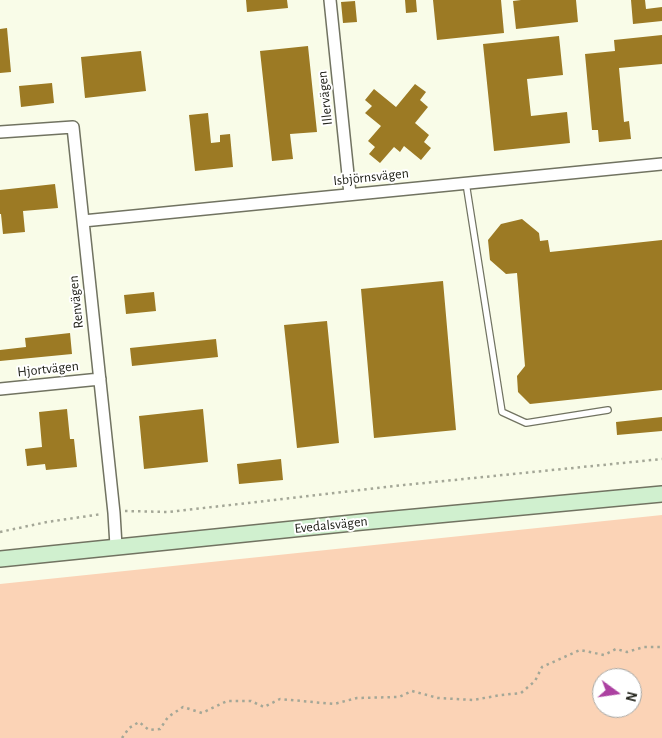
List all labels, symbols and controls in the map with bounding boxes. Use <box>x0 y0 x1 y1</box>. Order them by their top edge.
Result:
street label: Illervägen <box>314 70 336 126</box>
street label: Isbjörnsvägen <box>332 165 410 189</box>
street label: Renvägen <box>65 275 87 329</box>
street label: Hjortvägen <box>16 357 80 381</box>
street label: Evedalsvägen <box>294 513 368 537</box>
north arrow <box>592 668 642 718</box>
text: N <box>623 690 639 703</box>

